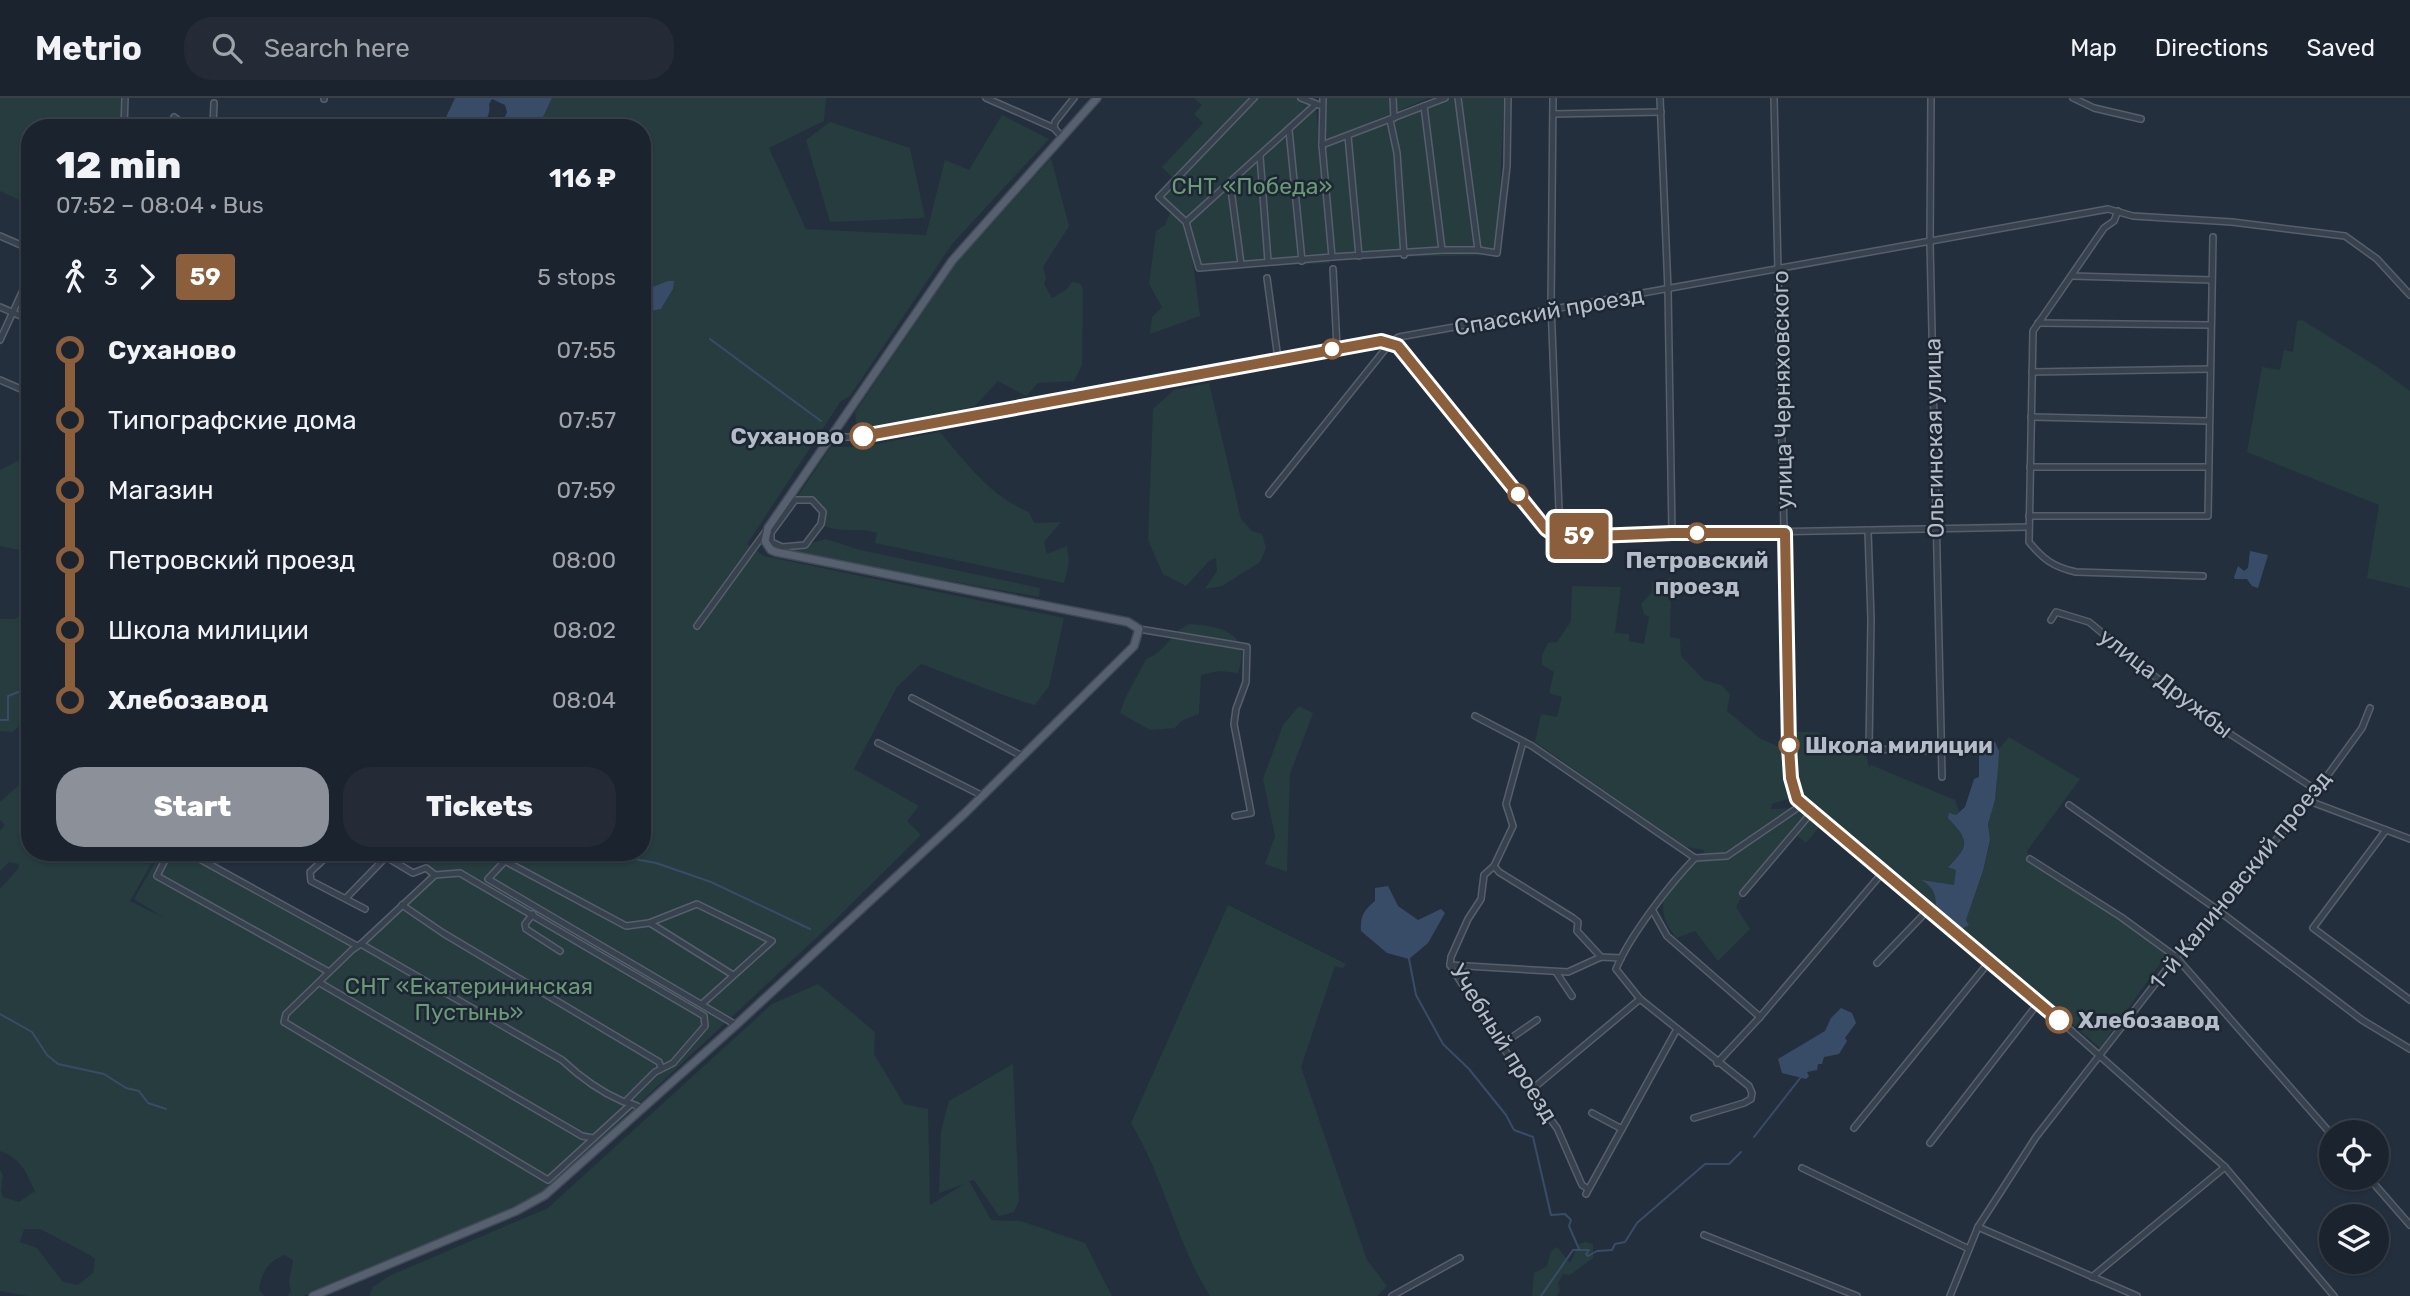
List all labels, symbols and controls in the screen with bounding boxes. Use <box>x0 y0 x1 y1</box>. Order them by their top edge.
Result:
search box <box>184 17 674 80</box>
text: Metrio <box>35 29 142 68</box>
icon: search <box>208 29 246 67</box>
text: Search here <box>264 33 410 64</box>
text: Map <box>2070 34 2117 62</box>
text: Directions <box>2155 34 2268 62</box>
text: Saved <box>2306 34 2375 62</box>
text: 12 min <box>56 142 181 188</box>
text: 116 ₽ <box>549 163 616 194</box>
park label: СНТ «Победа» <box>1171 172 1333 200</box>
text: 07:52 – 08:04 · Bus <box>56 191 264 219</box>
icon: walk <box>56 258 94 296</box>
icon: forward <box>128 258 166 296</box>
text: 3 <box>104 263 118 291</box>
text: 59 <box>190 263 221 291</box>
text: 5 stops <box>537 263 616 291</box>
street label: улица Черняховского <box>1766 270 1798 510</box>
street label: Спасский проезд <box>1452 281 1646 341</box>
text: Суханово <box>108 335 236 366</box>
text: 07:55 <box>556 336 616 364</box>
street label: Ольгинская улица <box>1918 338 1950 538</box>
unlabelled marker <box>1322 339 1342 359</box>
text: Типографские дома <box>108 405 357 436</box>
text: 07:57 <box>558 406 616 434</box>
place label: Суханово <box>730 422 844 450</box>
marker: Суханово <box>850 423 876 449</box>
text: Магазин <box>108 475 214 506</box>
text: 07:59 <box>556 476 616 504</box>
unlabelled marker <box>1508 484 1528 504</box>
line badge: 59 <box>1548 513 1610 559</box>
text: 59 <box>1564 522 1594 550</box>
marker: Петровский проезд <box>1687 523 1707 543</box>
text: Петровский проезд <box>108 545 355 576</box>
text: 08:00 <box>552 546 616 574</box>
place label: Петровский проезд <box>1626 546 1768 600</box>
text: Школа милиции <box>108 615 309 646</box>
text: 08:02 <box>553 616 616 644</box>
street label: улица Дружбы <box>2094 622 2238 744</box>
text: Хлебозавод <box>108 685 268 716</box>
text: 08:04 <box>552 686 616 714</box>
place label: Школа милиции <box>1805 731 1993 759</box>
marker: Школа милиции <box>1779 735 1799 755</box>
street label: 1-й Калиновский проезд <box>2143 765 2337 995</box>
button: Start <box>56 767 329 847</box>
button: Tickets <box>343 767 616 847</box>
street label: Учебный проезд <box>1444 959 1564 1127</box>
park label: СНТ «Екатерининская Пустынь» <box>345 972 593 1026</box>
place label: Хлебозавод <box>2078 1006 2220 1034</box>
marker: Хлебозавод <box>2046 1007 2072 1033</box>
map controls <box>2319 1120 2389 1274</box>
button: locate <box>2319 1120 2389 1190</box>
button: layers <box>2319 1204 2389 1274</box>

